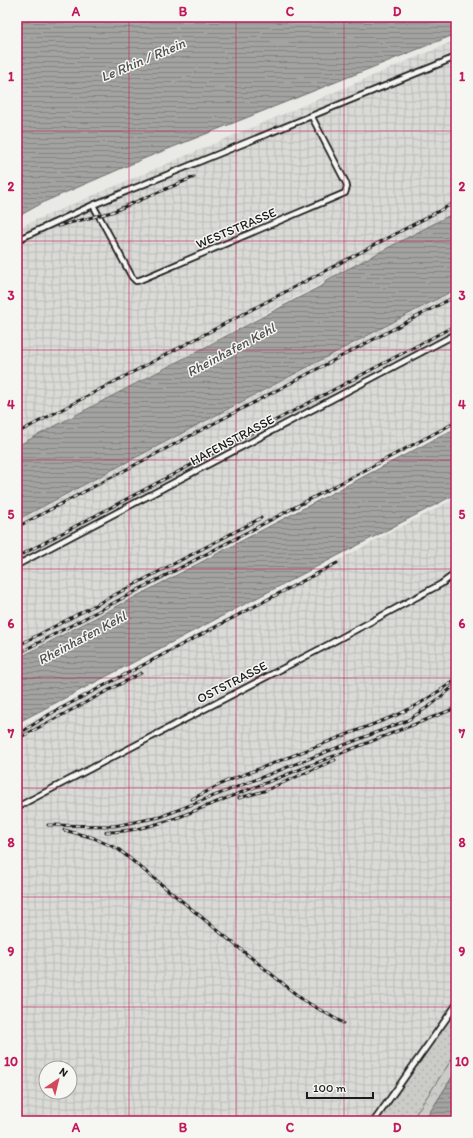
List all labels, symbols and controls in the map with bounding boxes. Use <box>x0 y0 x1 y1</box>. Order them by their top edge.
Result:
text: A <box>71 4 81 19</box>
text: B <box>179 4 188 19</box>
text: C <box>286 4 295 19</box>
text: D <box>393 4 402 19</box>
water label: Le Rhin / Rhein <box>98 34 188 85</box>
text: 1 <box>8 69 14 84</box>
text: 1 <box>459 69 465 84</box>
text: 2 <box>8 179 15 194</box>
text: 2 <box>459 179 466 194</box>
street label: WESTSTRASSE <box>194 204 278 252</box>
text: 3 <box>7 288 15 303</box>
text: 3 <box>458 288 466 303</box>
water label: Rheinhafen Kehl <box>184 319 279 380</box>
text: 4 <box>7 397 15 412</box>
text: 4 <box>458 397 466 412</box>
street label: HAFENSTRASSE <box>187 412 277 468</box>
text: 5 <box>8 507 15 522</box>
text: 5 <box>459 507 466 522</box>
water label: Rheinhafen Kehl <box>35 607 130 668</box>
text: 6 <box>8 616 15 631</box>
text: 6 <box>459 616 466 631</box>
street label: OSTSTRASSE <box>194 658 270 706</box>
text: 7 <box>7 726 15 741</box>
text: 7 <box>458 726 466 741</box>
text: 8 <box>7 835 15 850</box>
text: 8 <box>458 835 466 850</box>
text: 9 <box>8 944 15 959</box>
text: 9 <box>459 944 466 959</box>
text: 10 <box>4 1054 18 1069</box>
text: 10 <box>455 1054 469 1069</box>
north arrow <box>38 1060 78 1100</box>
text: N <box>57 1065 70 1080</box>
scale bar <box>307 1074 373 1100</box>
text: 100 m <box>313 1081 346 1095</box>
text: A <box>71 1120 81 1135</box>
text: B <box>179 1120 188 1135</box>
text: C <box>286 1120 295 1135</box>
text: D <box>393 1120 402 1135</box>

